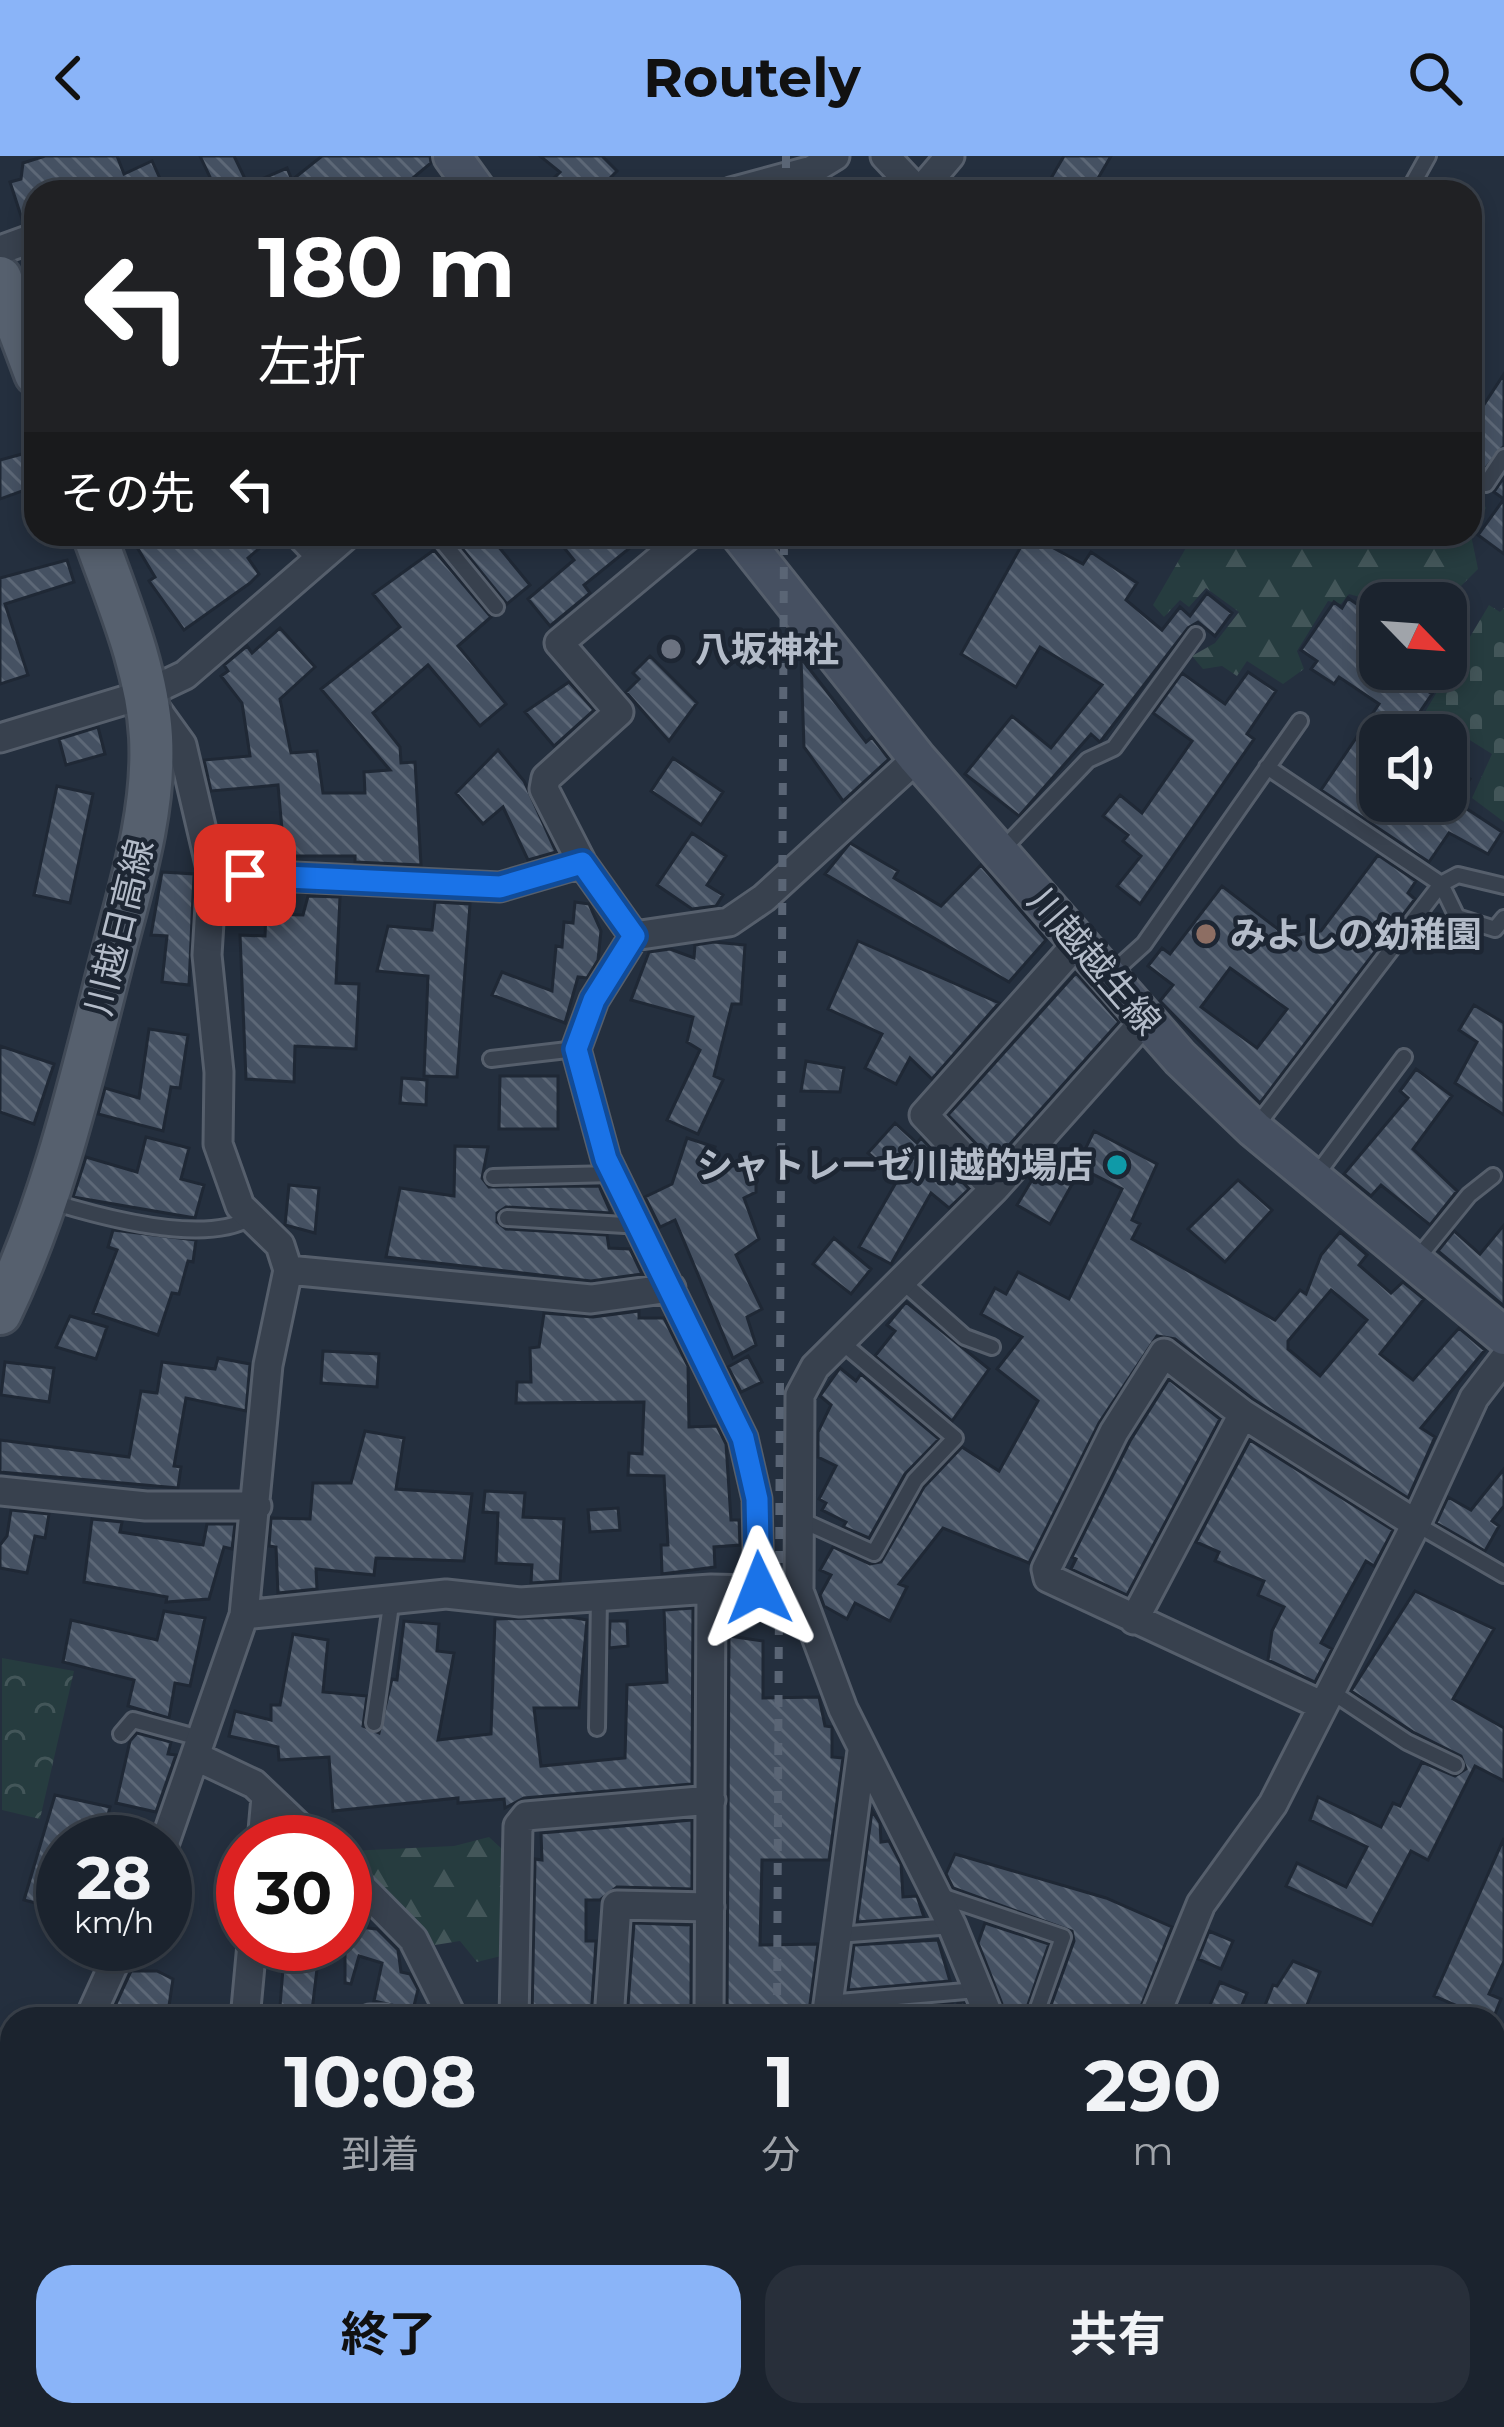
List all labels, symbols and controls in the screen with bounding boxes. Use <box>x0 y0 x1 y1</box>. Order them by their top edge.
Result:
icon: back <box>36 45 102 111</box>
text: Routely <box>643 45 861 111</box>
icon: search <box>1402 45 1468 111</box>
text: 180 m <box>258 216 515 318</box>
icon: left <box>60 228 216 384</box>
text: 左折 <box>258 329 366 395</box>
icon: left <box>219 456 285 522</box>
text: その先 <box>60 465 195 520</box>
north arrow <box>1359 582 1467 690</box>
map controls <box>1359 582 1467 822</box>
place label: 八坂神社 <box>695 627 839 671</box>
marker: 八坂神社 <box>658 636 684 662</box>
button: sound <box>1359 714 1467 822</box>
pin <box>194 824 296 926</box>
street label: 川越日高線 <box>76 834 162 1020</box>
icon: arrive <box>212 842 278 908</box>
street label: 川越越生線 <box>1019 879 1171 1043</box>
place label: みよしの幼稚園 <box>1230 912 1482 956</box>
marker: みよしの幼稚園 <box>1193 921 1219 947</box>
place label: シャトレーゼ川越的場店 <box>697 1143 1093 1187</box>
marker: シャトレーゼ川越的場店 <box>1104 1152 1130 1178</box>
position arrow <box>696 1525 822 1651</box>
speed limit sign: 30 <box>216 1815 372 1971</box>
text: 28 <box>77 1841 152 1914</box>
text: km/h <box>74 1904 154 1941</box>
text: 10:08 <box>284 2037 477 2125</box>
text: 1 <box>766 2037 795 2125</box>
text: 290 <box>1084 2041 1222 2129</box>
text: m <box>1132 2127 1174 2175</box>
text: 到着 <box>342 2130 420 2178</box>
text: 分 <box>761 2130 800 2178</box>
button: 終了 <box>36 2265 741 2403</box>
button: 共有 <box>765 2265 1470 2403</box>

